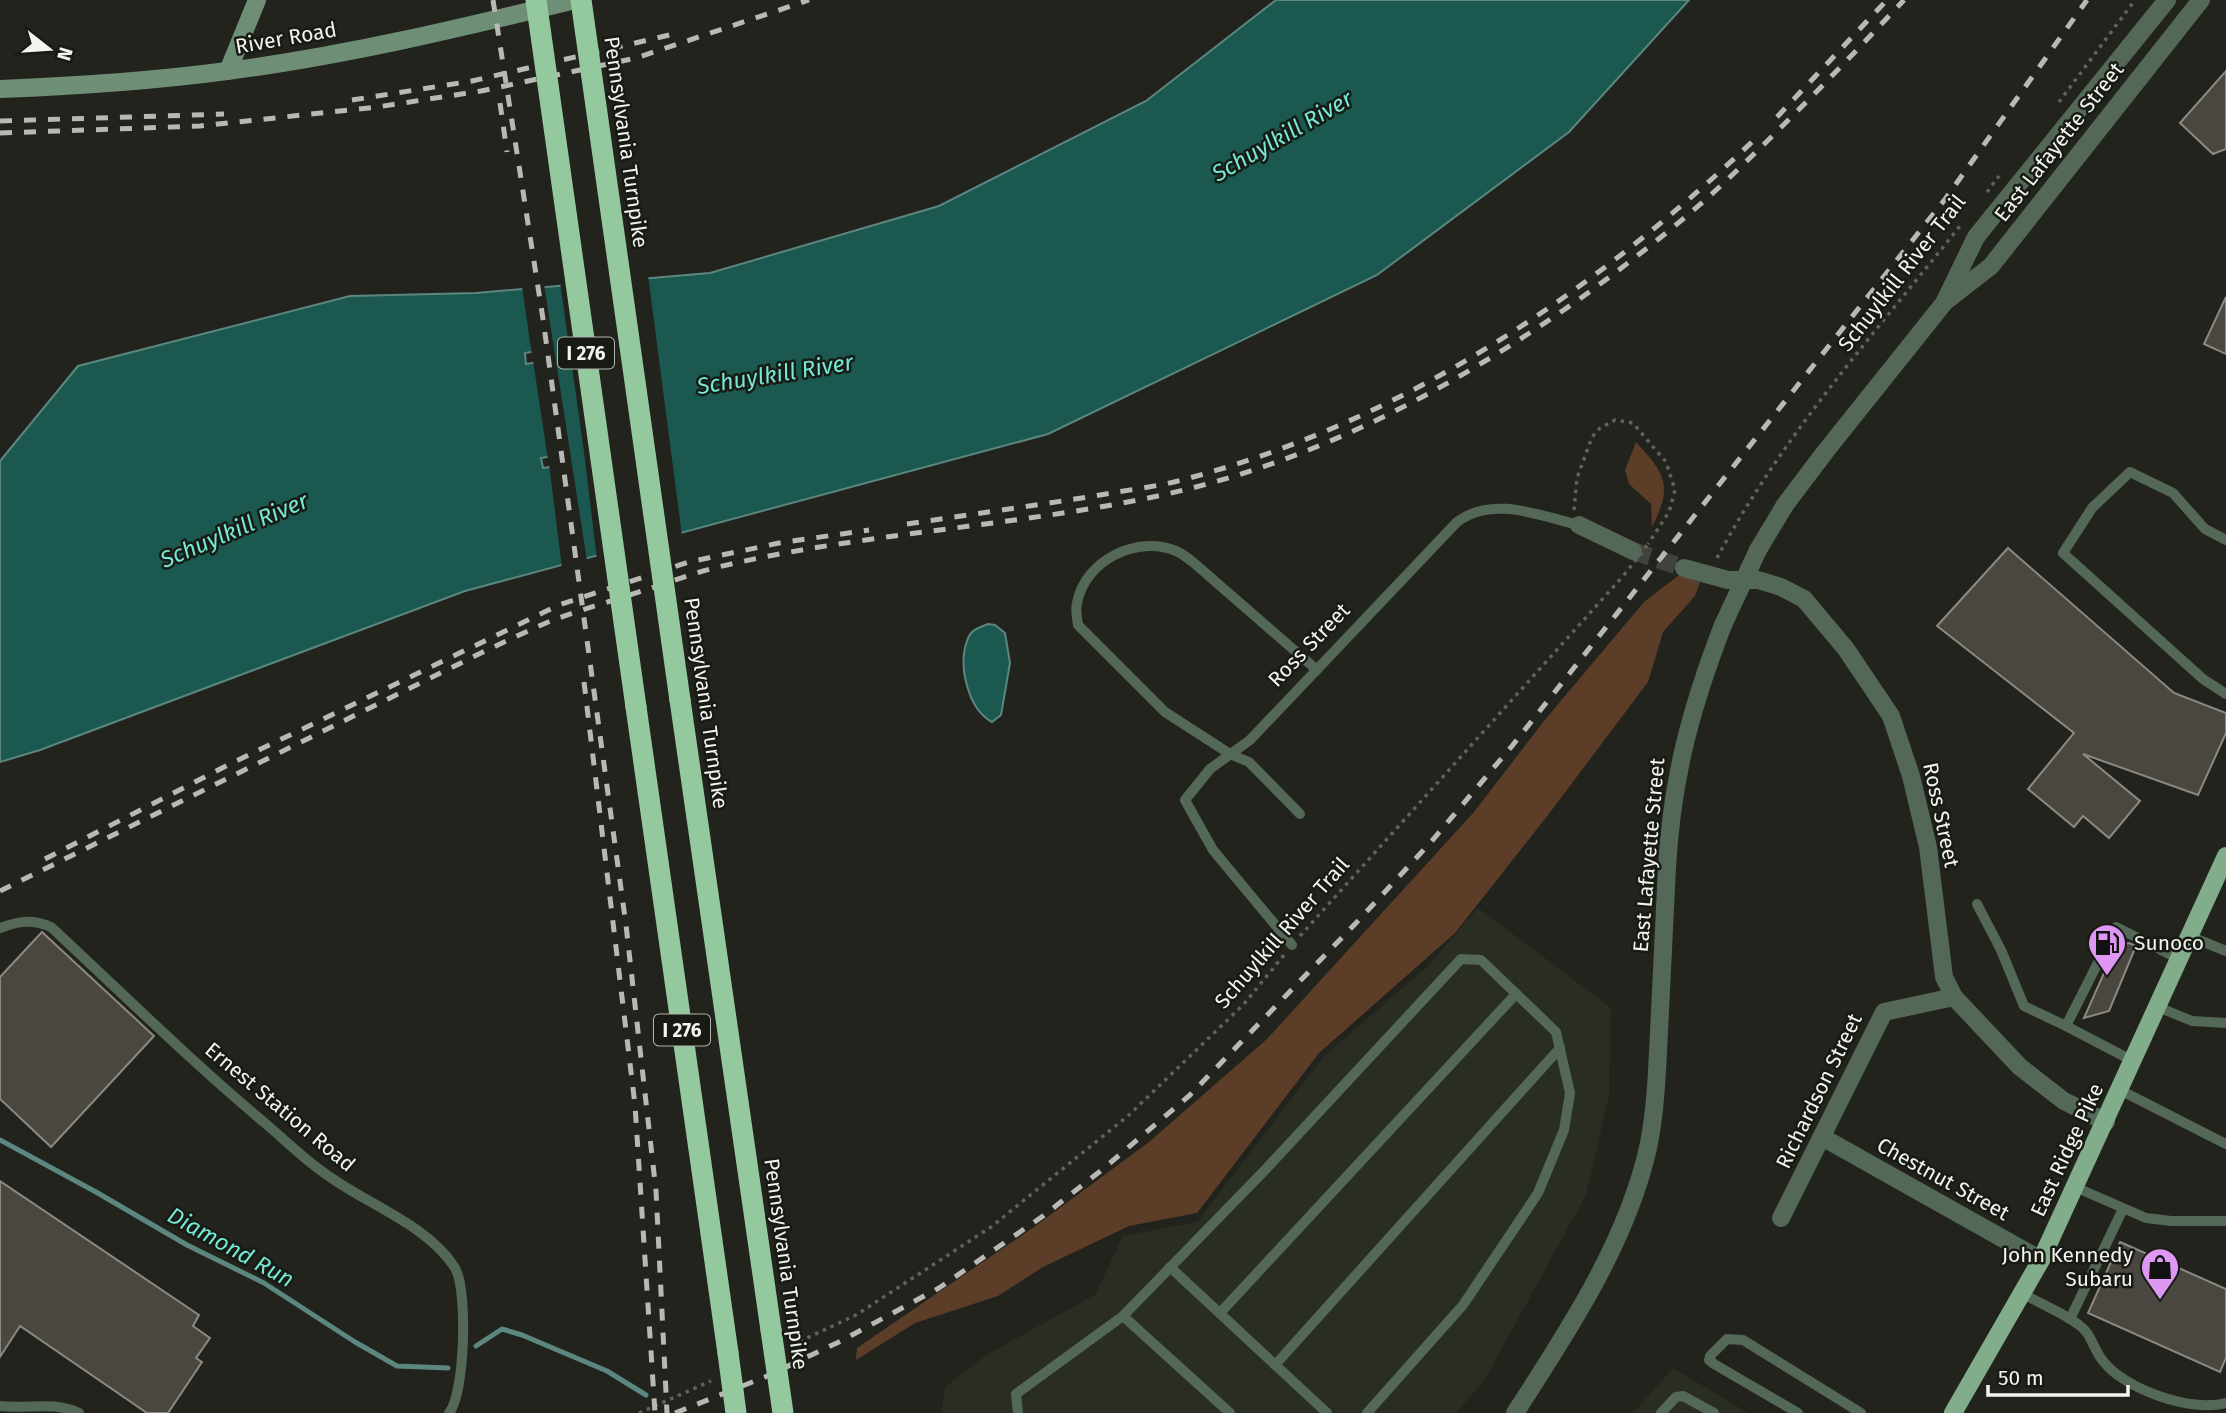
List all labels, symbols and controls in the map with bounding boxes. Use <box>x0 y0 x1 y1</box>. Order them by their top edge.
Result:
north arrow <box>14 14 84 84</box>
street label: River Road <box>233 16 339 60</box>
street label: Pennsylvania Turnpike <box>598 35 654 249</box>
text: N <box>52 44 78 63</box>
street label: East Lafayette Street <box>1989 57 2130 227</box>
water label: Schuylkill River <box>1206 84 1358 188</box>
street label: Schuylkill River Trail <box>1833 189 1971 357</box>
road number: I 276 <box>558 338 614 368</box>
water label: Schuylkill River <box>694 348 856 400</box>
water label: Schuylkill River <box>155 486 313 574</box>
street label: Pennsylvania Turnpike <box>678 596 734 810</box>
street label: Ross Street <box>1263 597 1356 692</box>
street label: East Lafayette Street <box>1628 756 1670 953</box>
street label: Ross Street <box>1917 760 1965 870</box>
street label: Schuylkill River Trail <box>1209 852 1355 1014</box>
fuel station icon: Sunoco <box>2086 922 2128 977</box>
place label: Sunoco <box>2134 930 2204 956</box>
street label: Richardson Street <box>1770 1009 1868 1173</box>
road number: I 276 <box>654 1014 710 1046</box>
street label: Ernest Station Road <box>200 1037 360 1177</box>
street label: East Ridge Pike <box>2025 1079 2109 1221</box>
street label: Chestnut Street <box>1872 1132 2014 1226</box>
street label: Pennsylvania Turnpike <box>758 1157 814 1371</box>
water label: Diamond Run <box>163 1201 299 1293</box>
place label: John Kennedy Subaru <box>2002 1242 2134 1292</box>
shop icon: John Kennedy Subaru <box>2139 1246 2181 1301</box>
scale bar <box>1988 1354 2128 1398</box>
text: 50 m <box>1998 1365 2044 1391</box>

